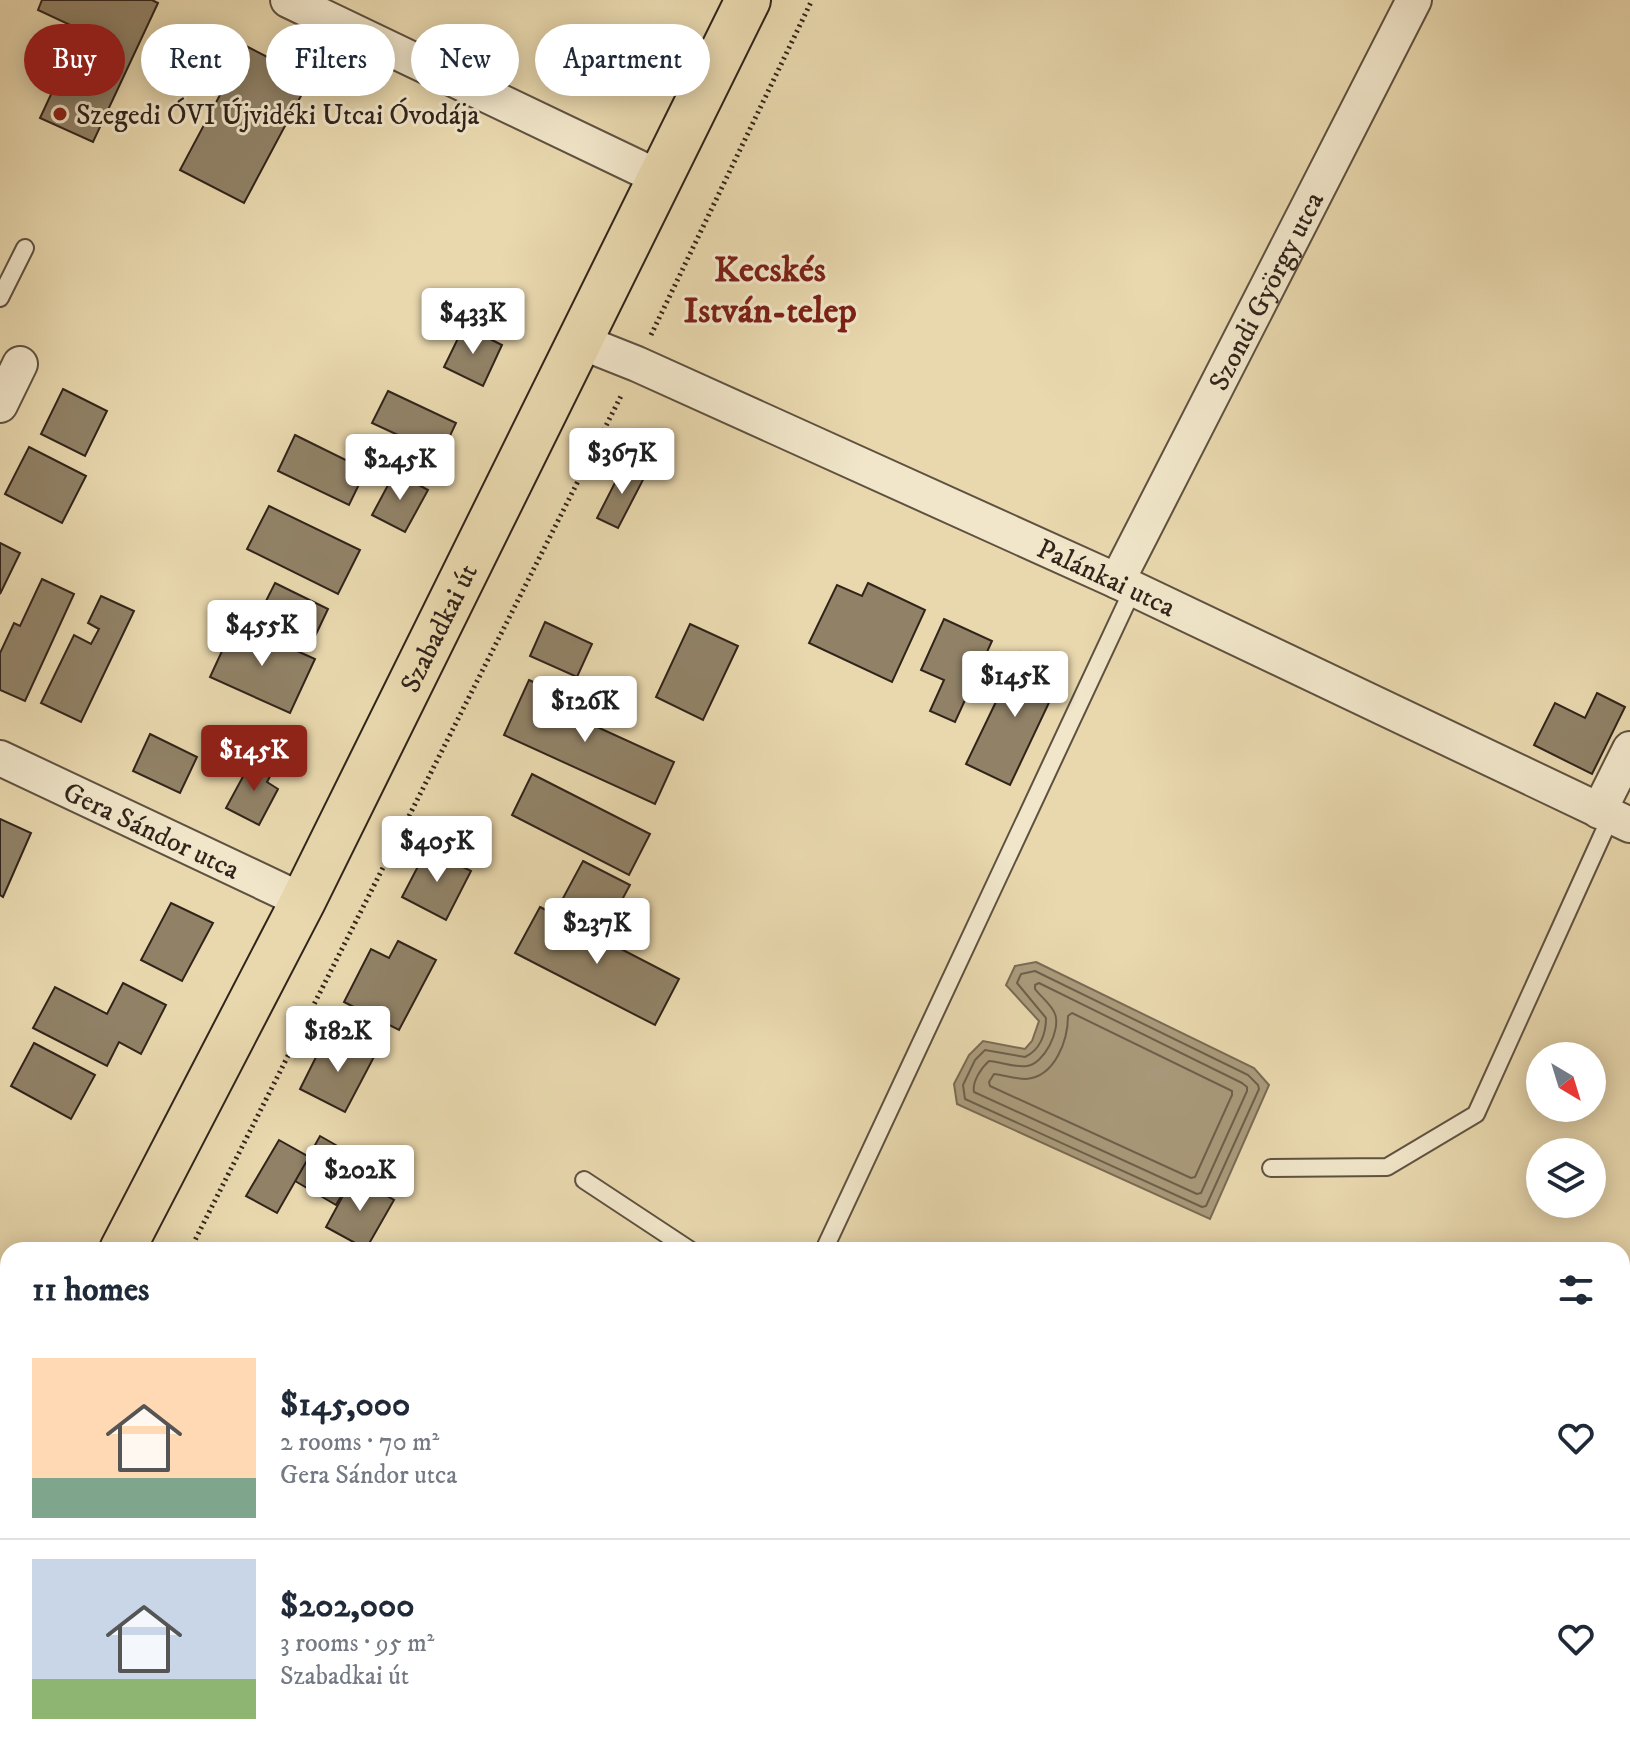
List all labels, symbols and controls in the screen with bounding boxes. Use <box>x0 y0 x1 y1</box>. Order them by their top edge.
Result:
chip: Buy <box>24 24 125 96</box>
chip: Rent <box>141 24 250 96</box>
chip: Filters <box>266 24 395 96</box>
chip: New <box>411 24 519 96</box>
chip: Apartment <box>535 24 710 96</box>
place label: Szegedi ÓVI Újvidéki Utcai Óvodája <box>76 97 479 133</box>
marker: Szegedi ÓVI Újvidéki Utcai Óvodája <box>51 105 69 123</box>
street label: Szondi György utca <box>1201 186 1332 397</box>
district label: Kecskés István-telep <box>683 248 857 334</box>
pin: $433K <box>417 288 529 356</box>
text: $433K <box>440 297 506 330</box>
pin: $367K <box>566 428 678 496</box>
pin: $245K <box>344 434 456 502</box>
text: $367K <box>587 437 657 470</box>
text: $245K <box>364 443 436 476</box>
street label: Palánkai utca <box>1031 531 1181 625</box>
street label: Szabadkai út <box>393 558 486 698</box>
pin: $455K <box>206 600 318 668</box>
text: $455K <box>225 609 299 642</box>
pin: $145K <box>959 651 1071 719</box>
text: $145K <box>980 660 1050 693</box>
pin: $126K <box>529 676 641 744</box>
text: $126K <box>551 685 619 718</box>
pin: $145K <box>198 725 310 793</box>
text: $145K <box>219 734 289 767</box>
street label: Gera Sándor utca <box>57 774 245 888</box>
pin: $405K <box>381 816 493 884</box>
text: $405K <box>400 825 474 858</box>
pin: $237K <box>541 898 653 966</box>
text: $237K <box>563 907 631 940</box>
pin: $182K <box>282 1006 394 1074</box>
text: $182K <box>304 1015 372 1048</box>
north arrow <box>1526 1042 1606 1122</box>
map controls <box>1526 1042 1606 1218</box>
button: layers <box>1526 1138 1606 1218</box>
pin: $202K <box>304 1145 416 1213</box>
text: $202K <box>324 1154 396 1187</box>
icon: filters <box>1554 1268 1598 1312</box>
text: 11 homes <box>32 1269 149 1311</box>
text: $145,000 <box>280 1384 410 1426</box>
icon: home <box>96 1390 192 1486</box>
icon: heart <box>1554 1416 1598 1460</box>
text: 2 rooms · 70 m² <box>280 1426 439 1459</box>
text: Gera Sándor utca <box>280 1459 457 1492</box>
text: $202,000 <box>280 1585 415 1627</box>
icon: home <box>96 1591 192 1687</box>
icon: heart <box>1554 1617 1598 1661</box>
text: 3 rooms · 95 m² <box>280 1627 435 1660</box>
text: Szabadkai út <box>280 1660 409 1693</box>

